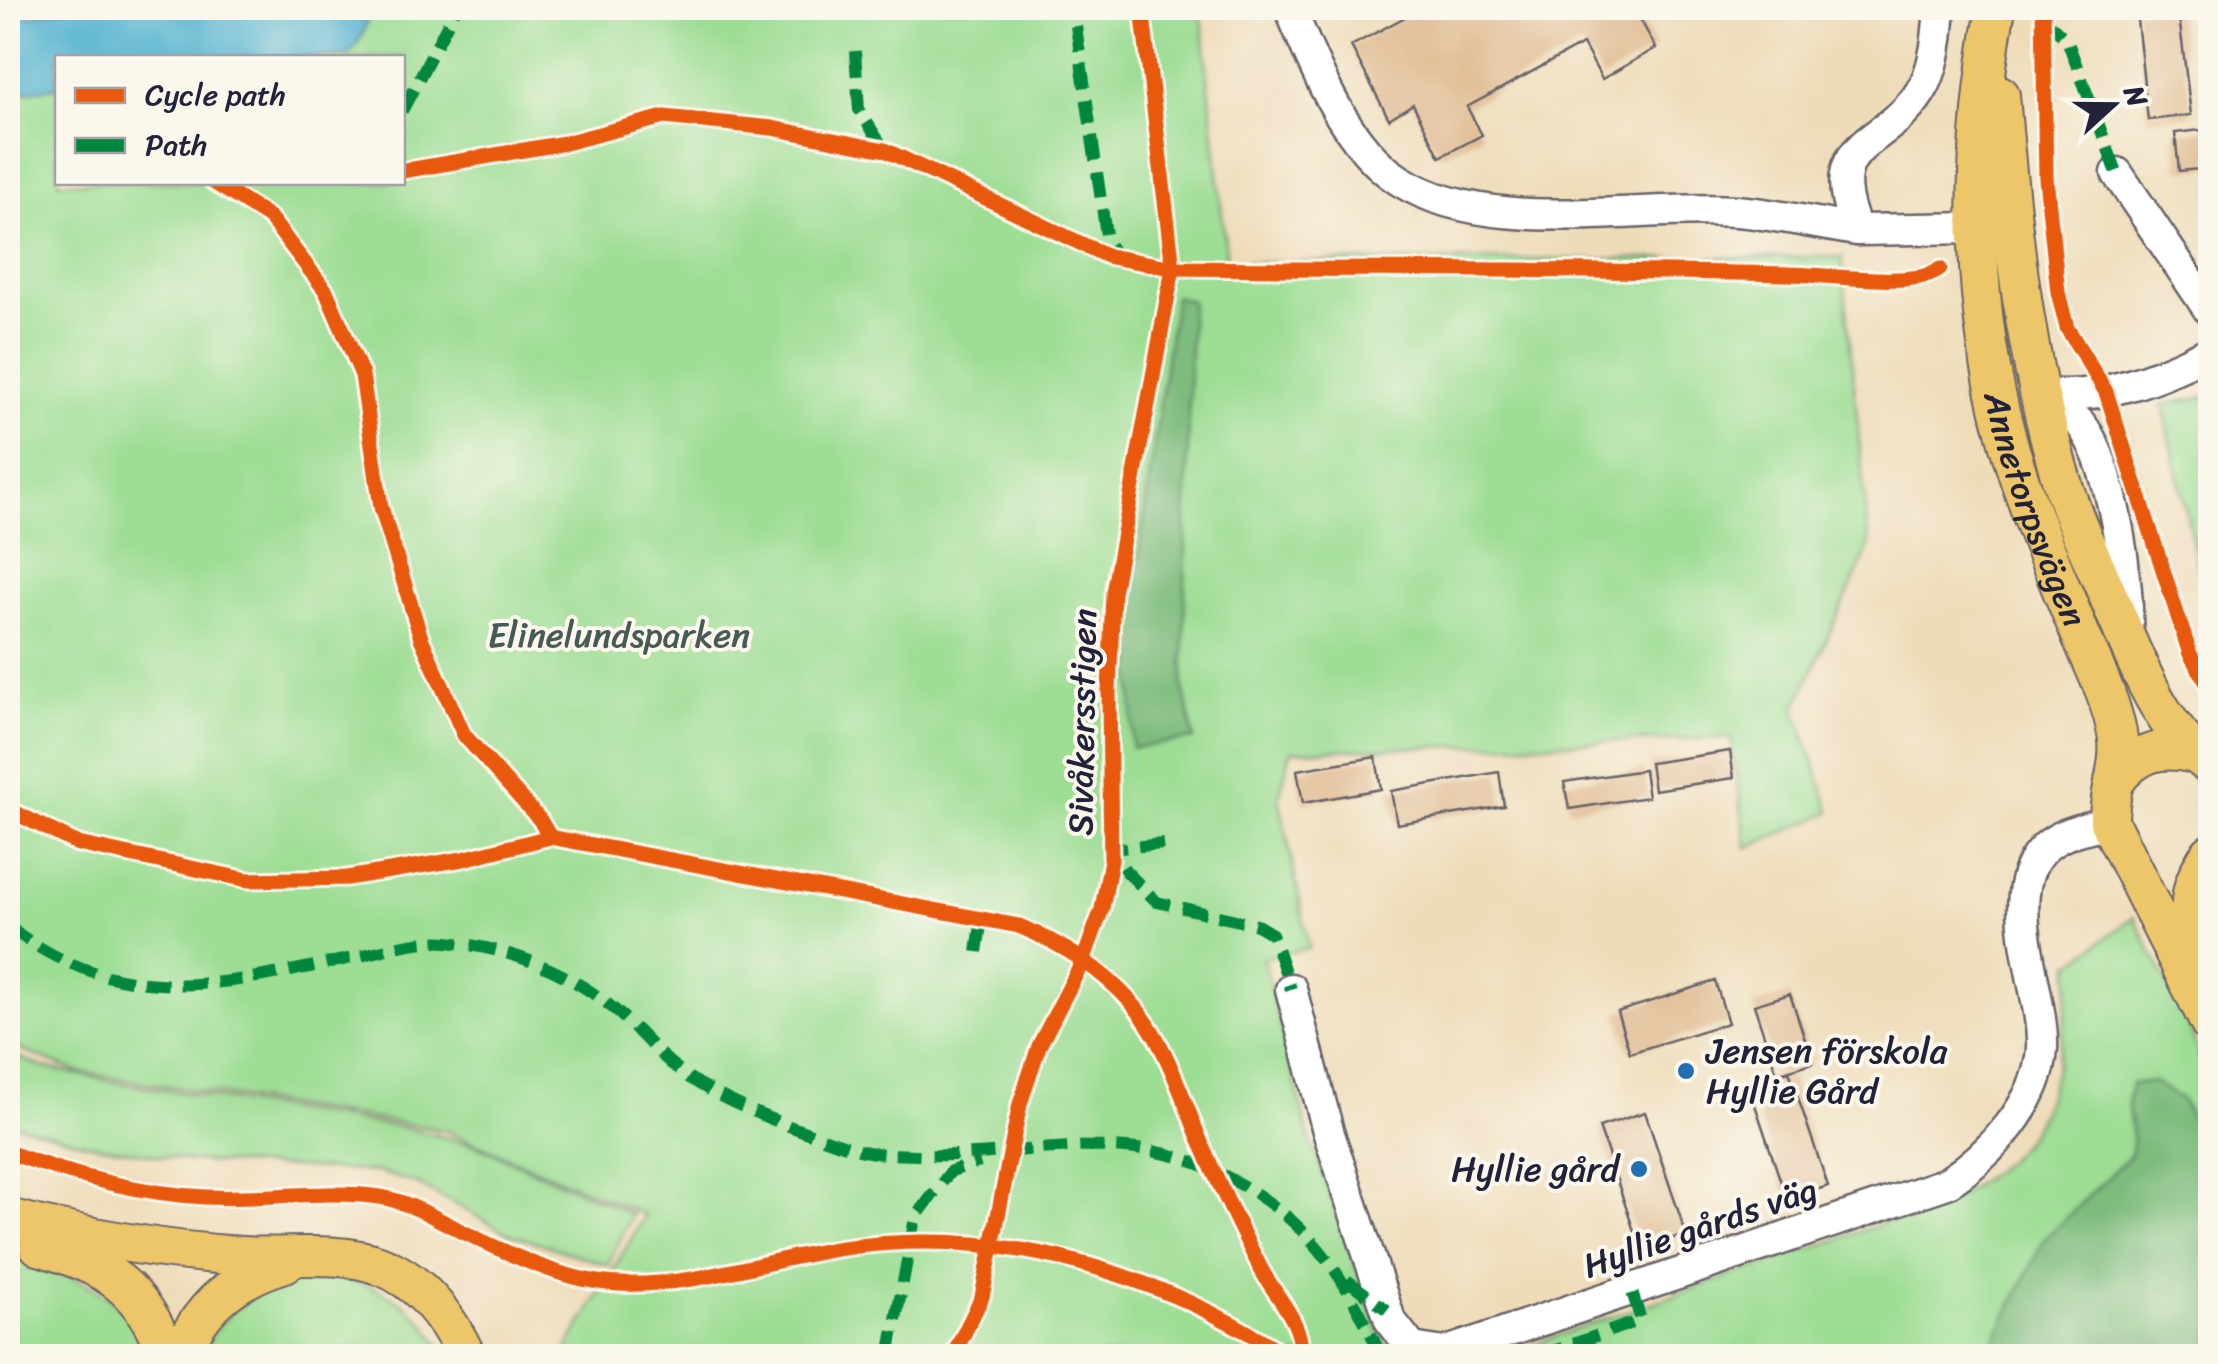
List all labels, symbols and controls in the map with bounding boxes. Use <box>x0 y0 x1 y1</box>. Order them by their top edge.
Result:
legend <box>55 55 405 185</box>
north arrow <box>2063 55 2163 155</box>
text: Cycle path <box>145 68 286 122</box>
text: N <box>2109 77 2162 115</box>
text: Path <box>145 118 207 172</box>
street label: Annetorpsvägen <box>1965 385 2105 637</box>
park label: Elinelundsparken <box>488 604 750 666</box>
street label: Sivåkersstigen <box>1049 608 1115 836</box>
place label: Jensen förskola Hyllie Gård <box>1705 1020 1948 1122</box>
marker: Jensen förskola Hyllie Gård <box>1675 1060 1697 1082</box>
place label: Hyllie gård <box>1451 1138 1622 1200</box>
street label: Hyllie gårds väg <box>1574 1158 1826 1296</box>
marker: Hyllie gård <box>1628 1158 1650 1180</box>

